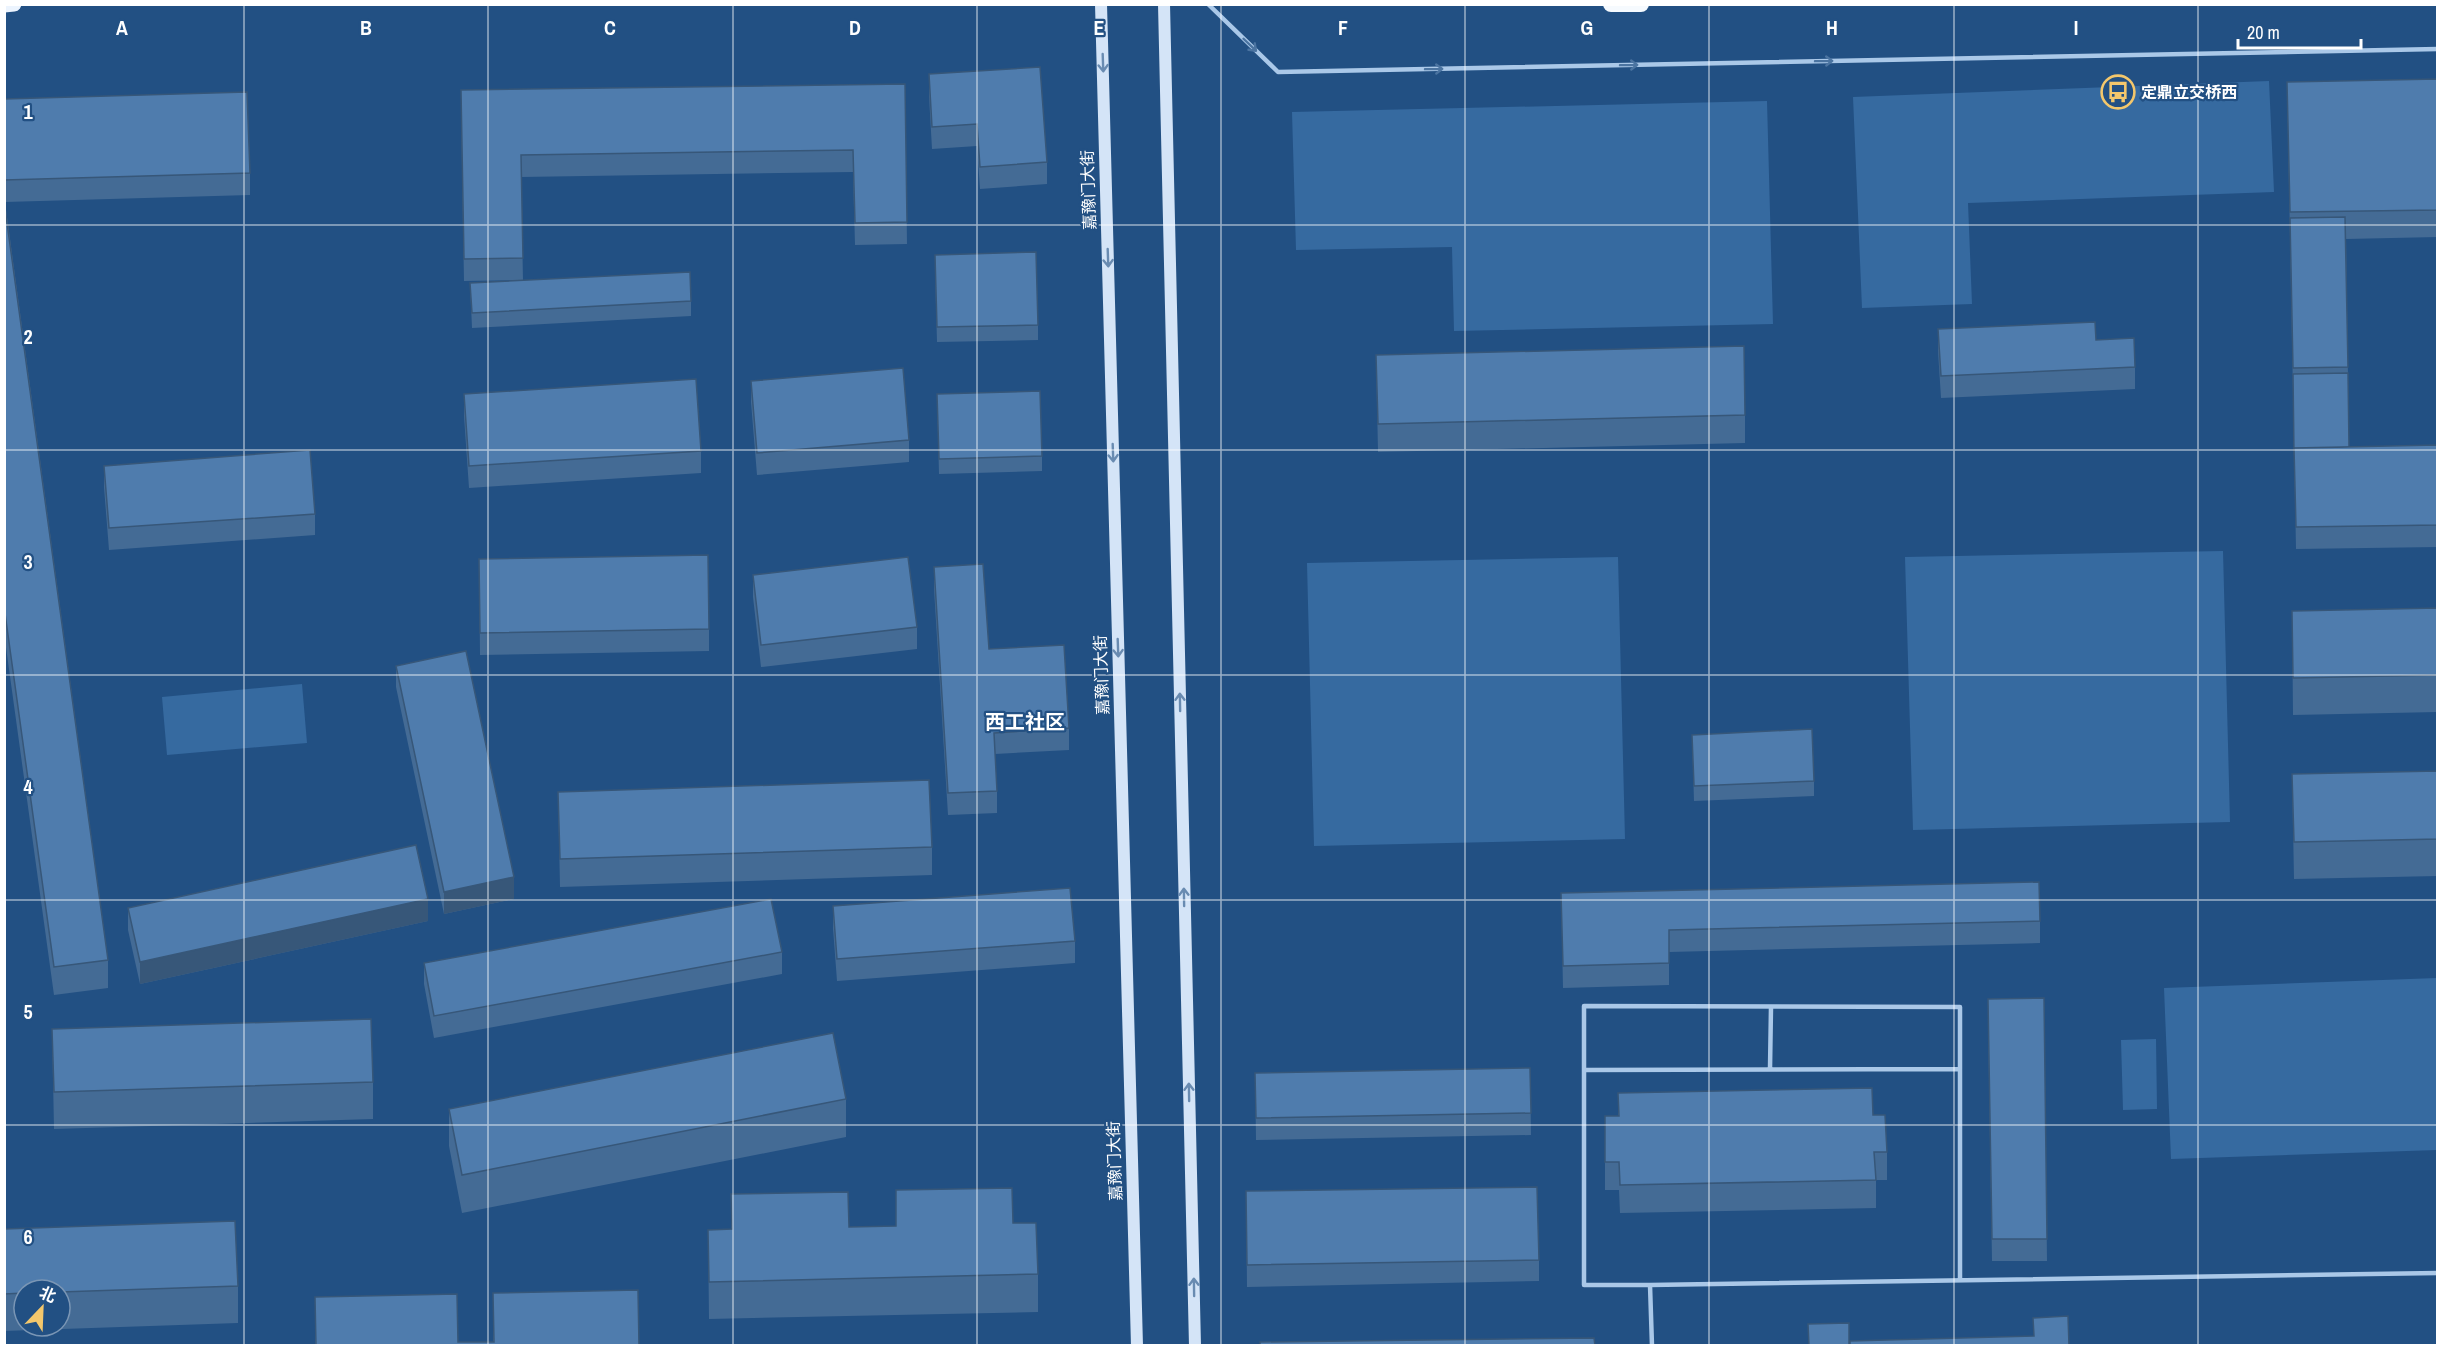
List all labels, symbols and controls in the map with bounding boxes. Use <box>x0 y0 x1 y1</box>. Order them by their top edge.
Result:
scale bar <box>2238 12 2361 50</box>
text: A <box>116 14 128 41</box>
text: B <box>360 14 372 41</box>
text: C <box>604 14 616 41</box>
text: D <box>849 14 861 41</box>
text: E <box>1094 14 1105 41</box>
text: F <box>1338 14 1348 41</box>
text: G <box>1581 14 1593 41</box>
text: H <box>1826 14 1838 41</box>
text: I <box>2074 14 2078 41</box>
text: 20 m <box>2247 20 2280 45</box>
one-way arrow <box>1242 38 1257 52</box>
one-way arrow <box>1097 52 1109 72</box>
one-way arrow <box>1813 56 1833 67</box>
one-way arrow <box>1618 59 1638 71</box>
one-way arrow <box>1423 63 1443 75</box>
bus stop icon: 定鼎立交桥西 <box>2100 74 2136 110</box>
place label: 定鼎立交桥西 <box>2141 81 2237 103</box>
text: 1 <box>23 98 33 125</box>
street label: 嘉豫门大街 <box>1076 150 1100 230</box>
one-way arrow <box>1102 247 1114 267</box>
text: 2 <box>23 323 33 350</box>
one-way arrow <box>1108 442 1119 462</box>
text: 3 <box>23 548 33 575</box>
street label: 嘉豫门大街 <box>1089 635 1113 715</box>
one-way arrow <box>1113 637 1124 657</box>
one-way arrow <box>1174 693 1186 713</box>
district label: 西工社区 <box>985 708 1065 735</box>
text: 4 <box>23 773 33 800</box>
one-way arrow <box>1179 888 1190 908</box>
text: 5 <box>23 998 33 1025</box>
one-way arrow <box>1183 1083 1195 1103</box>
street label: 嘉豫门大街 <box>1102 1121 1126 1201</box>
text: 6 <box>23 1223 33 1250</box>
north arrow <box>12 1278 72 1338</box>
one-way arrow <box>1188 1278 1199 1298</box>
text: 北 <box>36 1281 60 1307</box>

